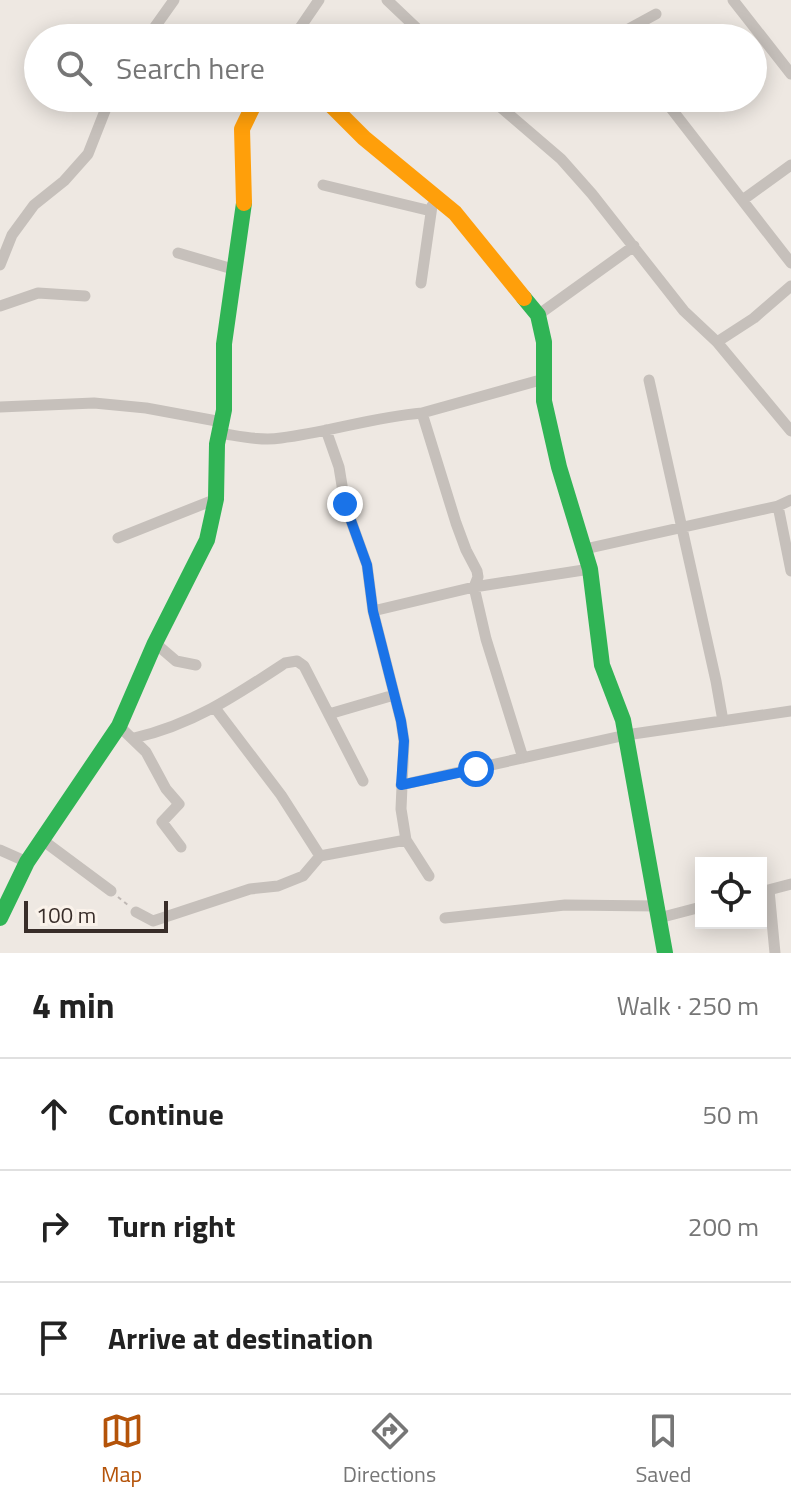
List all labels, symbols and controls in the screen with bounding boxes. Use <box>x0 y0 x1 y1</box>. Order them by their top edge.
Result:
search box <box>24 24 767 112</box>
text: Search here <box>116 45 265 91</box>
icon: search <box>52 46 96 90</box>
route end <box>327 486 363 522</box>
route start <box>458 751 494 787</box>
map controls <box>695 857 767 929</box>
button: locate <box>695 857 767 929</box>
scale bar <box>24 897 168 933</box>
text: 100 m <box>36 898 96 932</box>
text: 4 min <box>32 979 115 1031</box>
text: Walk · 250 m <box>617 986 759 1025</box>
text: Continue <box>108 1091 224 1137</box>
icon: ahead <box>32 1092 76 1136</box>
text: 50 m <box>702 1095 759 1134</box>
text: Turn right <box>108 1203 236 1249</box>
icon: right <box>32 1204 76 1248</box>
text: 200 m <box>688 1207 759 1246</box>
text: Arrive at destination <box>108 1315 373 1361</box>
icon: arrive <box>32 1316 76 1360</box>
tab: Map <box>100 1409 144 1491</box>
tab: Directions <box>343 1409 436 1491</box>
tab: Saved <box>635 1409 691 1491</box>

